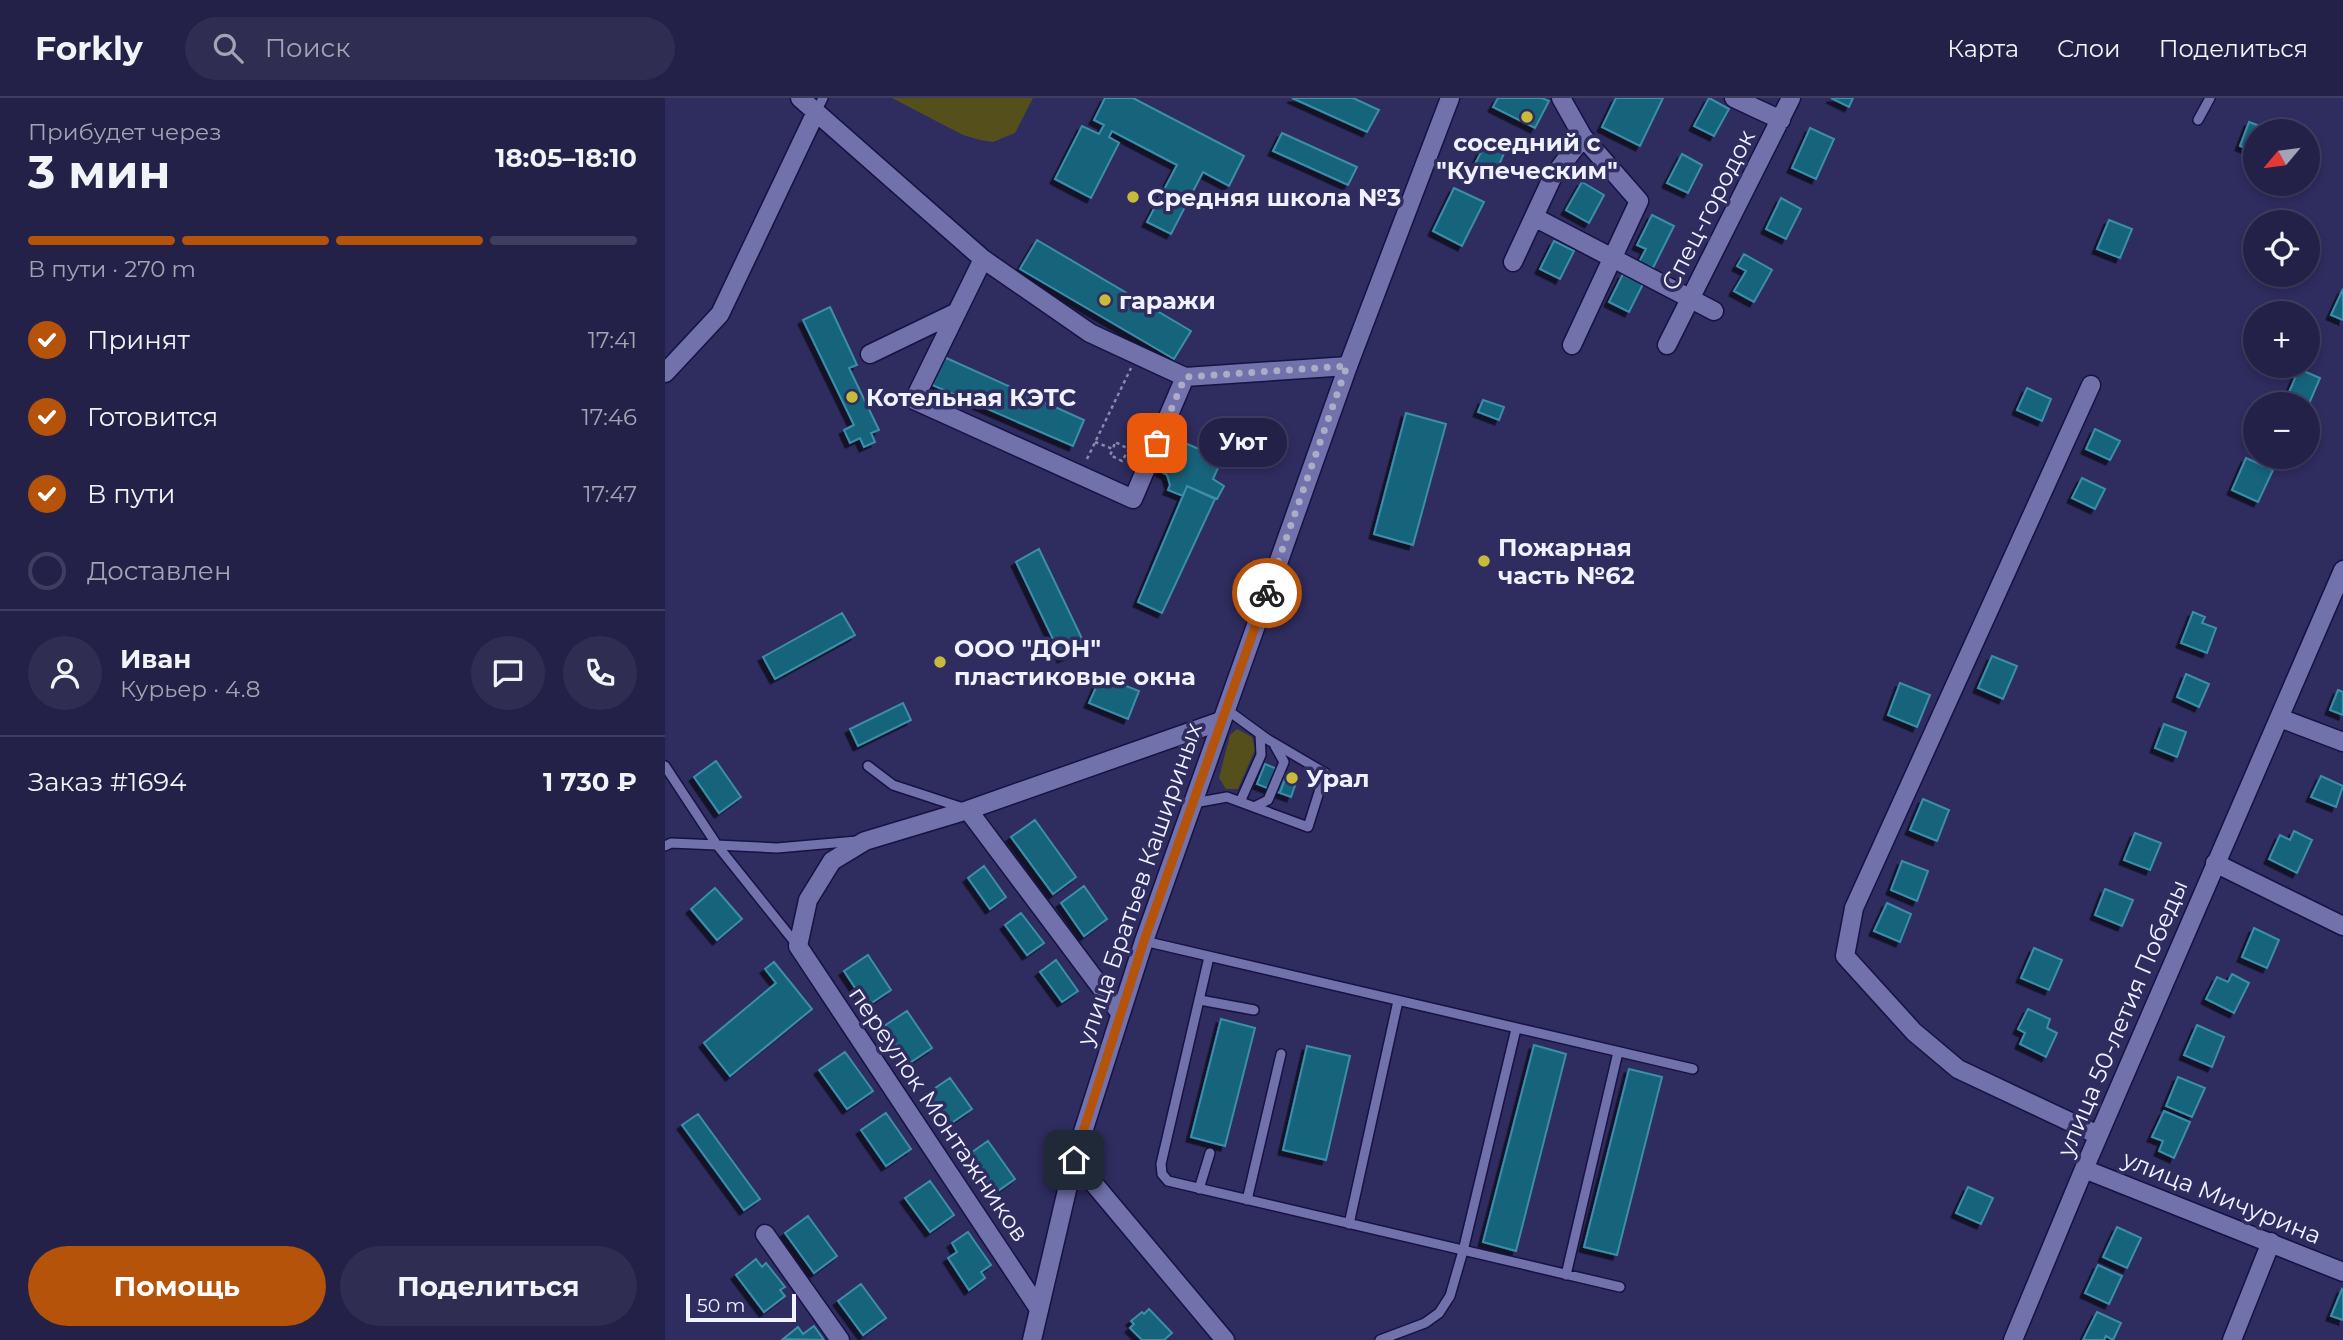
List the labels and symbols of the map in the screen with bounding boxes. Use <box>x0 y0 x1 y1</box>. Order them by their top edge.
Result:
marker: соседний с "Купеческим" <box>1519 109 1535 125</box>
north arrow <box>2243 119 2321 196</box>
street label: Спец-городок <box>1655 125 1761 295</box>
place label: соседний с "Купеческим" <box>1436 128 1618 185</box>
place label: Средняя школа №3 <box>1147 183 1401 212</box>
marker: Средняя школа №3 <box>1125 189 1141 205</box>
place label: гаражи <box>1119 286 1216 315</box>
marker: гаражи <box>1097 292 1113 308</box>
place label: Котельная КЭТС <box>866 383 1076 412</box>
marker: Котельная КЭТС <box>844 389 860 405</box>
pin <box>1127 413 1187 473</box>
callout: Уют <box>1199 418 1287 468</box>
place label: Пожарная часть №62 <box>1498 533 1635 590</box>
marker: Пожарная часть №62 <box>1476 553 1492 569</box>
courier <box>1232 558 1302 628</box>
place label: ООО "ДОН" пластиковые окна <box>954 634 1196 691</box>
marker: ООО "ДОН" пластиковые окна <box>932 654 948 670</box>
street label: улица Братьев Кашириных <box>1070 718 1208 1050</box>
place label: Урал <box>1306 764 1369 793</box>
marker: Урал <box>1284 770 1300 786</box>
street label: улица 50-летия Победы <box>2050 875 2194 1162</box>
street label: переулок Монтажников <box>843 981 1035 1247</box>
pin <box>1044 1130 1104 1190</box>
street label: улица Мичурина <box>2117 1144 2326 1250</box>
scale bar <box>686 1291 796 1323</box>

